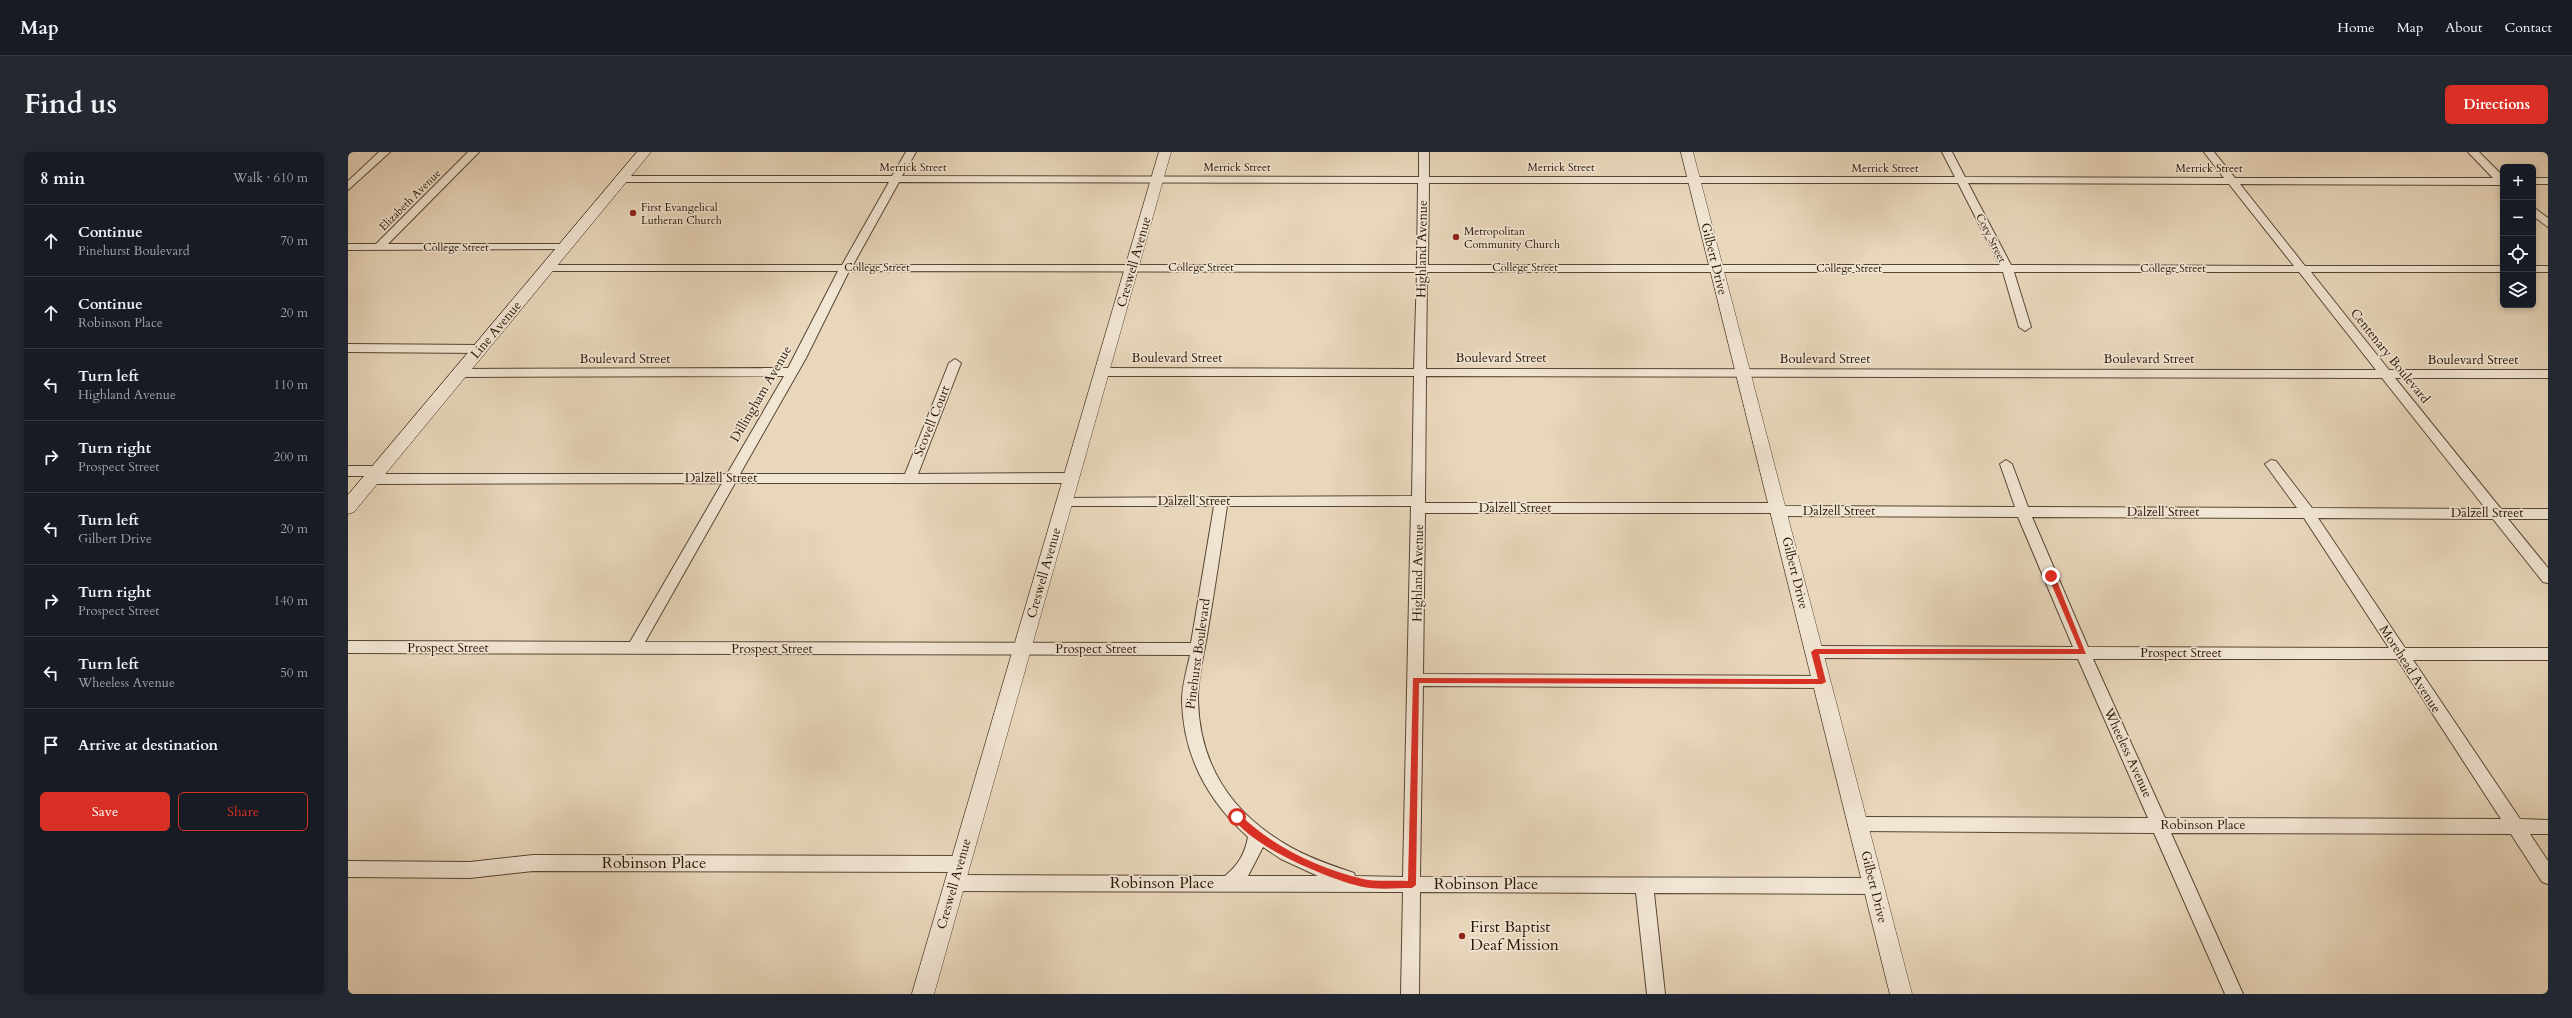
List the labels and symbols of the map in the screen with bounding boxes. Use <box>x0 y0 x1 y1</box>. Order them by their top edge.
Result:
street label: Merrick Street <box>880 160 947 175</box>
street label: Merrick Street <box>1204 160 1271 175</box>
street label: Merrick Street <box>1528 160 1595 175</box>
street label: Merrick Street <box>1852 161 1919 176</box>
street label: Merrick Street <box>2176 161 2243 176</box>
street label: Elizabeth Avenue <box>376 166 444 234</box>
place label: First Evangelical Lutheran Church <box>641 200 722 228</box>
street label: Highland Avenue <box>1412 200 1432 298</box>
marker: First Evangelical Lutheran Church <box>628 208 638 218</box>
street label: Coty Street <box>1972 211 2010 266</box>
street label: Creswell Avenue <box>1112 214 1156 309</box>
street label: Gilbert Drive <box>1696 221 1732 297</box>
place label: Metropolitan Community Church <box>1464 224 1560 252</box>
marker: Metropolitan Community Church <box>1451 232 1461 242</box>
street label: College Street <box>423 240 489 255</box>
street label: College Street <box>844 260 910 275</box>
street label: College Street <box>1168 260 1234 275</box>
street label: College Street <box>1492 260 1558 275</box>
street label: College Street <box>1816 261 1882 276</box>
street label: College Street <box>2140 261 2206 276</box>
street label: Line Avenue <box>466 297 526 363</box>
street label: Centenary Boulevard <box>2346 305 2434 407</box>
street label: Dillingham Avenue <box>726 342 796 446</box>
street label: Boulevard Street <box>1132 349 1222 367</box>
street label: Boulevard Street <box>1456 349 1546 367</box>
street label: Boulevard Street <box>580 350 670 368</box>
street label: Boulevard Street <box>1780 350 1870 368</box>
street label: Boulevard Street <box>2104 350 2194 368</box>
street label: Boulevard Street <box>2428 351 2518 369</box>
street label: Scovell Court <box>910 383 954 459</box>
street label: Dalzell Street <box>685 469 757 487</box>
street label: Dalzell Street <box>1158 492 1230 510</box>
street label: Dalzell Street <box>1479 499 1551 517</box>
street label: Dalzell Street <box>1803 502 1875 520</box>
street label: Dalzell Street <box>2127 503 2199 521</box>
street label: Dalzell Street <box>2451 504 2523 522</box>
street label: Highland Avenue <box>1408 524 1428 622</box>
street label: Creswell Avenue <box>1022 525 1066 620</box>
street label: Gilbert Drive <box>1777 535 1813 611</box>
route end <box>2042 567 2060 585</box>
street label: Pinehurst Boulevard <box>1181 597 1215 711</box>
street label: Morehead Avenue <box>2375 622 2445 716</box>
street label: Prospect Street <box>407 639 489 657</box>
street label: Prospect Street <box>731 640 813 658</box>
street label: Prospect Street <box>1055 640 1137 658</box>
street label: Prospect Street <box>2140 644 2222 662</box>
street label: Wheeless Avenue <box>2099 704 2157 801</box>
route start <box>1228 808 1246 826</box>
street label: Robinson Place <box>2161 816 2245 834</box>
street label: Creswell Avenue <box>932 836 976 931</box>
street label: Gilbert Drive <box>1856 849 1892 925</box>
street label: Robinson Place <box>602 852 706 874</box>
street label: Robinson Place <box>1110 872 1214 894</box>
street label: Robinson Place <box>1434 873 1538 895</box>
place label: First Baptist Deaf Mission <box>1470 916 1559 956</box>
marker: First Baptist Deaf Mission <box>1457 931 1467 941</box>

